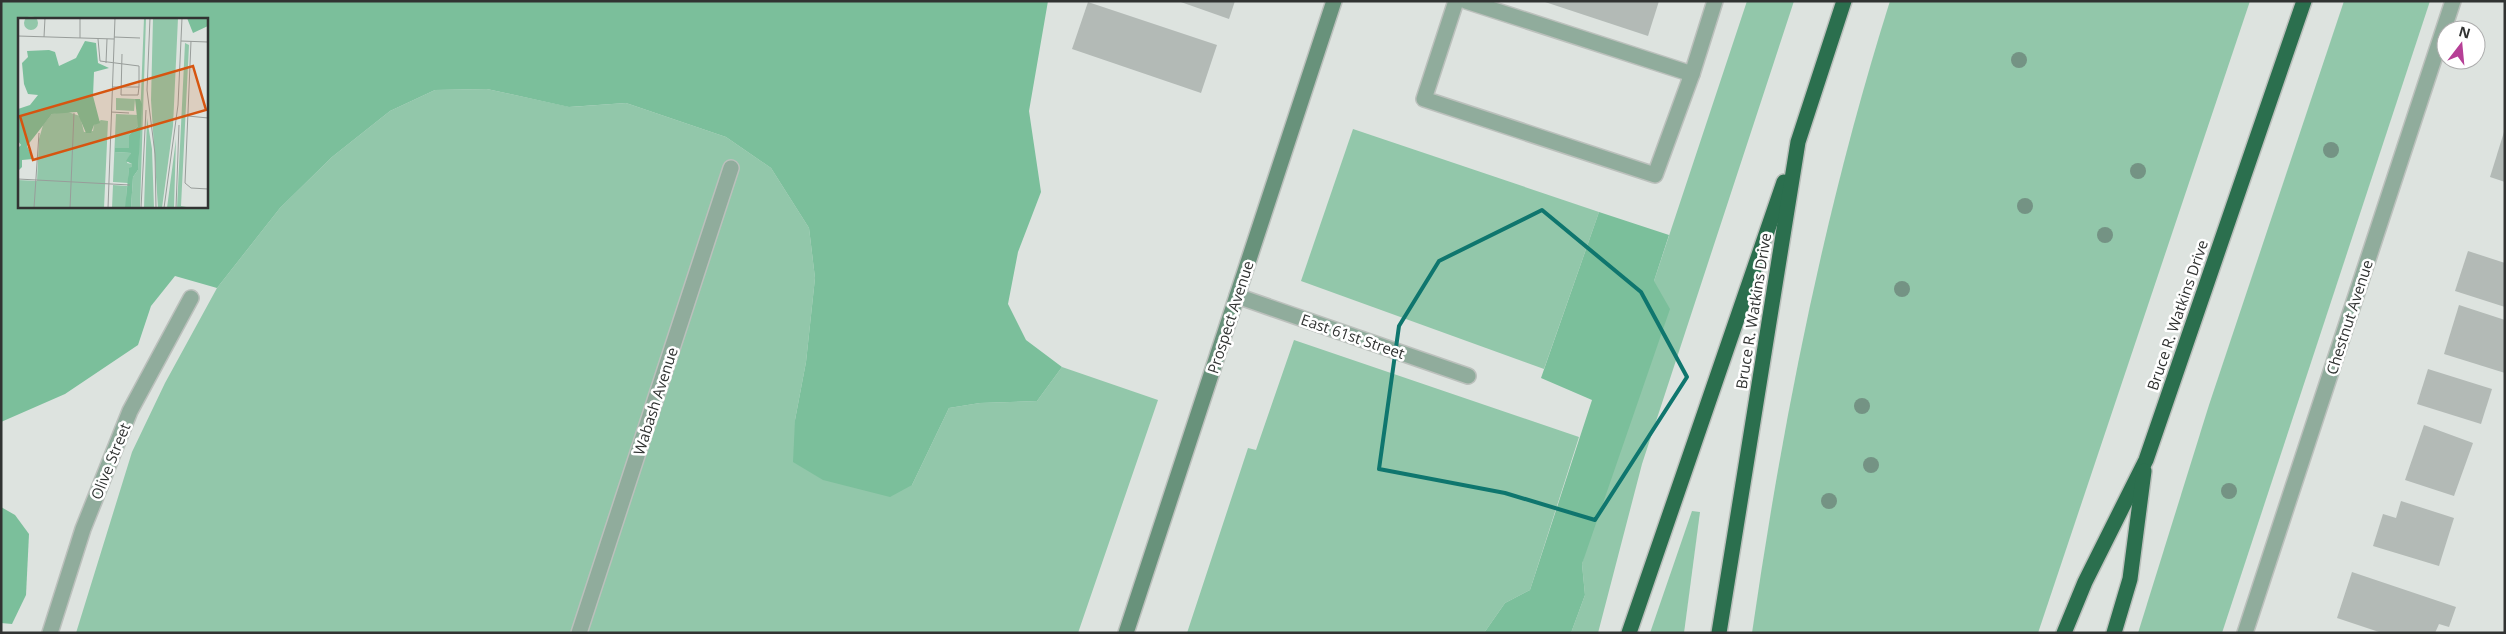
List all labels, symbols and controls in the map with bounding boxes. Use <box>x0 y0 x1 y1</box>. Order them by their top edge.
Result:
inset map <box>18 18 208 208</box>
north arrow <box>2436 20 2486 70</box>
text: N <box>2457 21 2473 43</box>
street label: Bruce R. Watkins Drive <box>1731 232 1775 390</box>
street label: Bruce R. Watkins Drive <box>2142 237 2212 393</box>
street label: Chestnut Avenue <box>2321 257 2377 377</box>
street label: Prospect Avenue <box>1202 258 1258 376</box>
street label: East 61st Street <box>1298 309 1408 363</box>
street label: Wabash Avenue <box>628 345 682 457</box>
street label: Olive Street <box>86 420 134 502</box>

